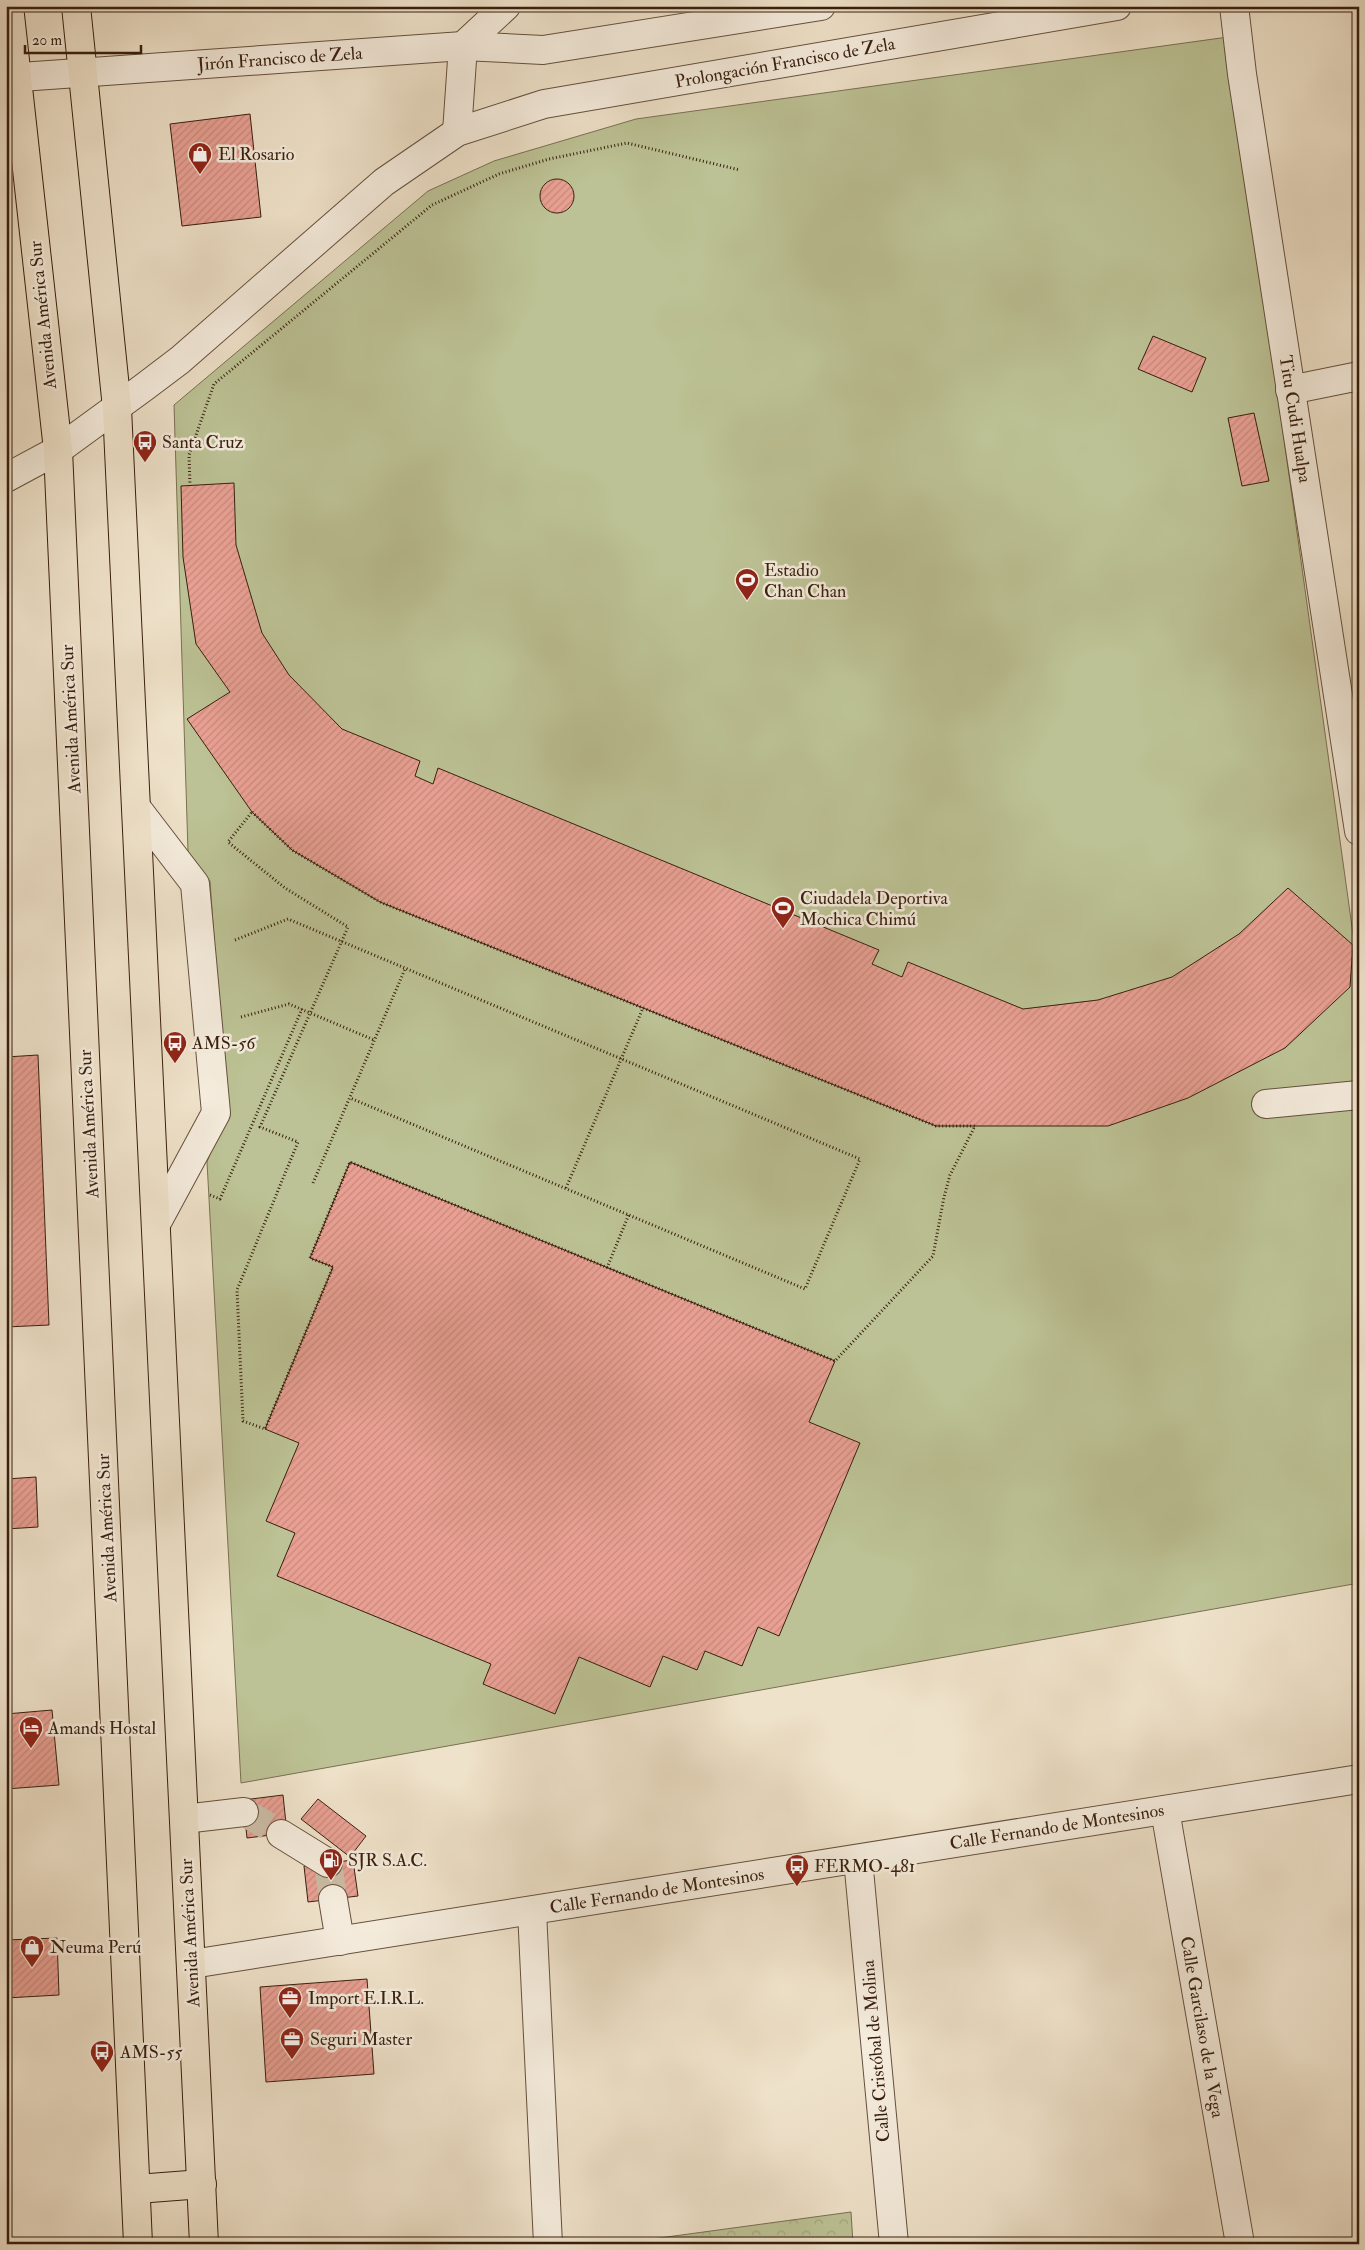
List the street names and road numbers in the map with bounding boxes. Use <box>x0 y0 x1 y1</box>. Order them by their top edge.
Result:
street label: Prolongación Francisco de Zela <box>673 32 898 94</box>
street label: Jirón Francisco de Zela <box>196 42 364 76</box>
street label: Avenida América Sur <box>24 240 62 391</box>
street label: Titu Cudi Hualpa <box>1274 354 1317 485</box>
street label: Avenida América Sur <box>56 644 86 795</box>
street label: Avenida América Sur <box>74 1049 104 1200</box>
street label: Avenida América Sur <box>92 1453 122 1604</box>
street label: Calle Fernando de Montesinos <box>948 1799 1166 1855</box>
street label: Avenida América Sur <box>175 1858 205 2009</box>
street label: Calle Fernando de Montesinos <box>548 1863 766 1919</box>
street label: Calle Garcilaso de la Vega <box>1175 1934 1229 2120</box>
street label: Calle Cristóbal de Molina <box>857 1958 895 2143</box>

